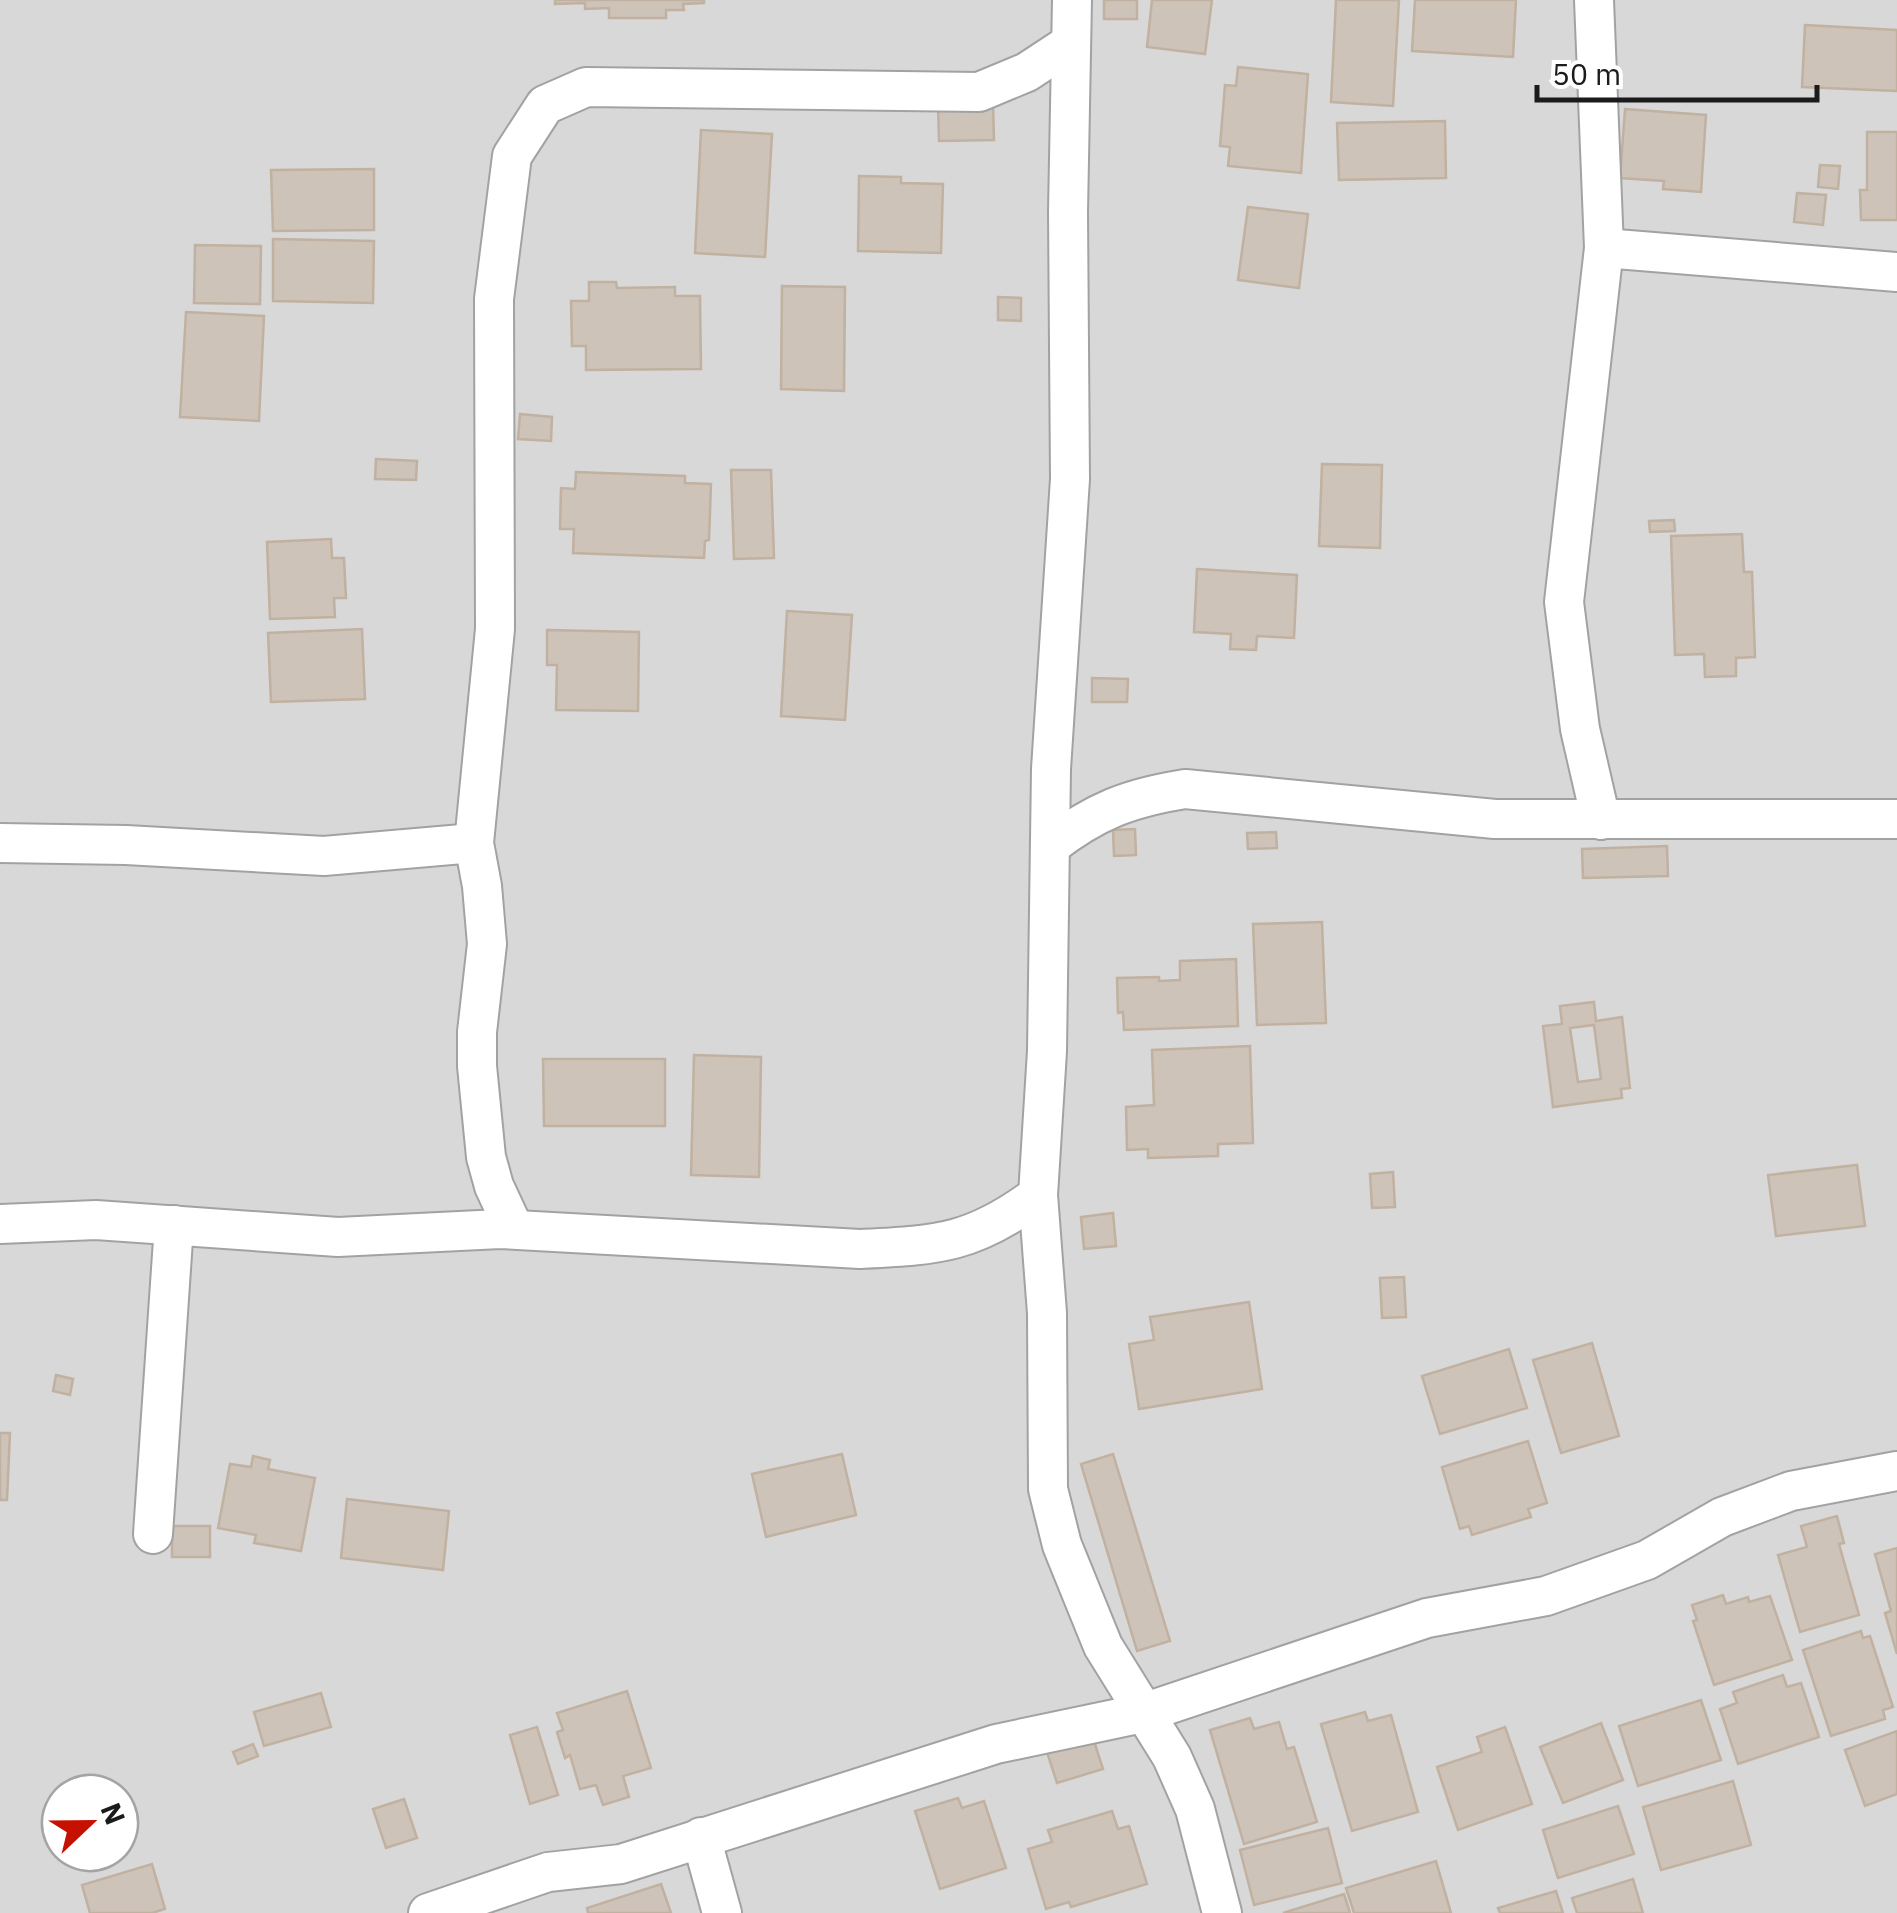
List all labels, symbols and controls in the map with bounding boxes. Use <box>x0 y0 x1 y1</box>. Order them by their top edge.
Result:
scale bar <box>1537 40 1817 102</box>
text: 50 m <box>1552 54 1621 93</box>
north arrow <box>40 1773 140 1873</box>
text: N <box>93 1797 135 1830</box>

